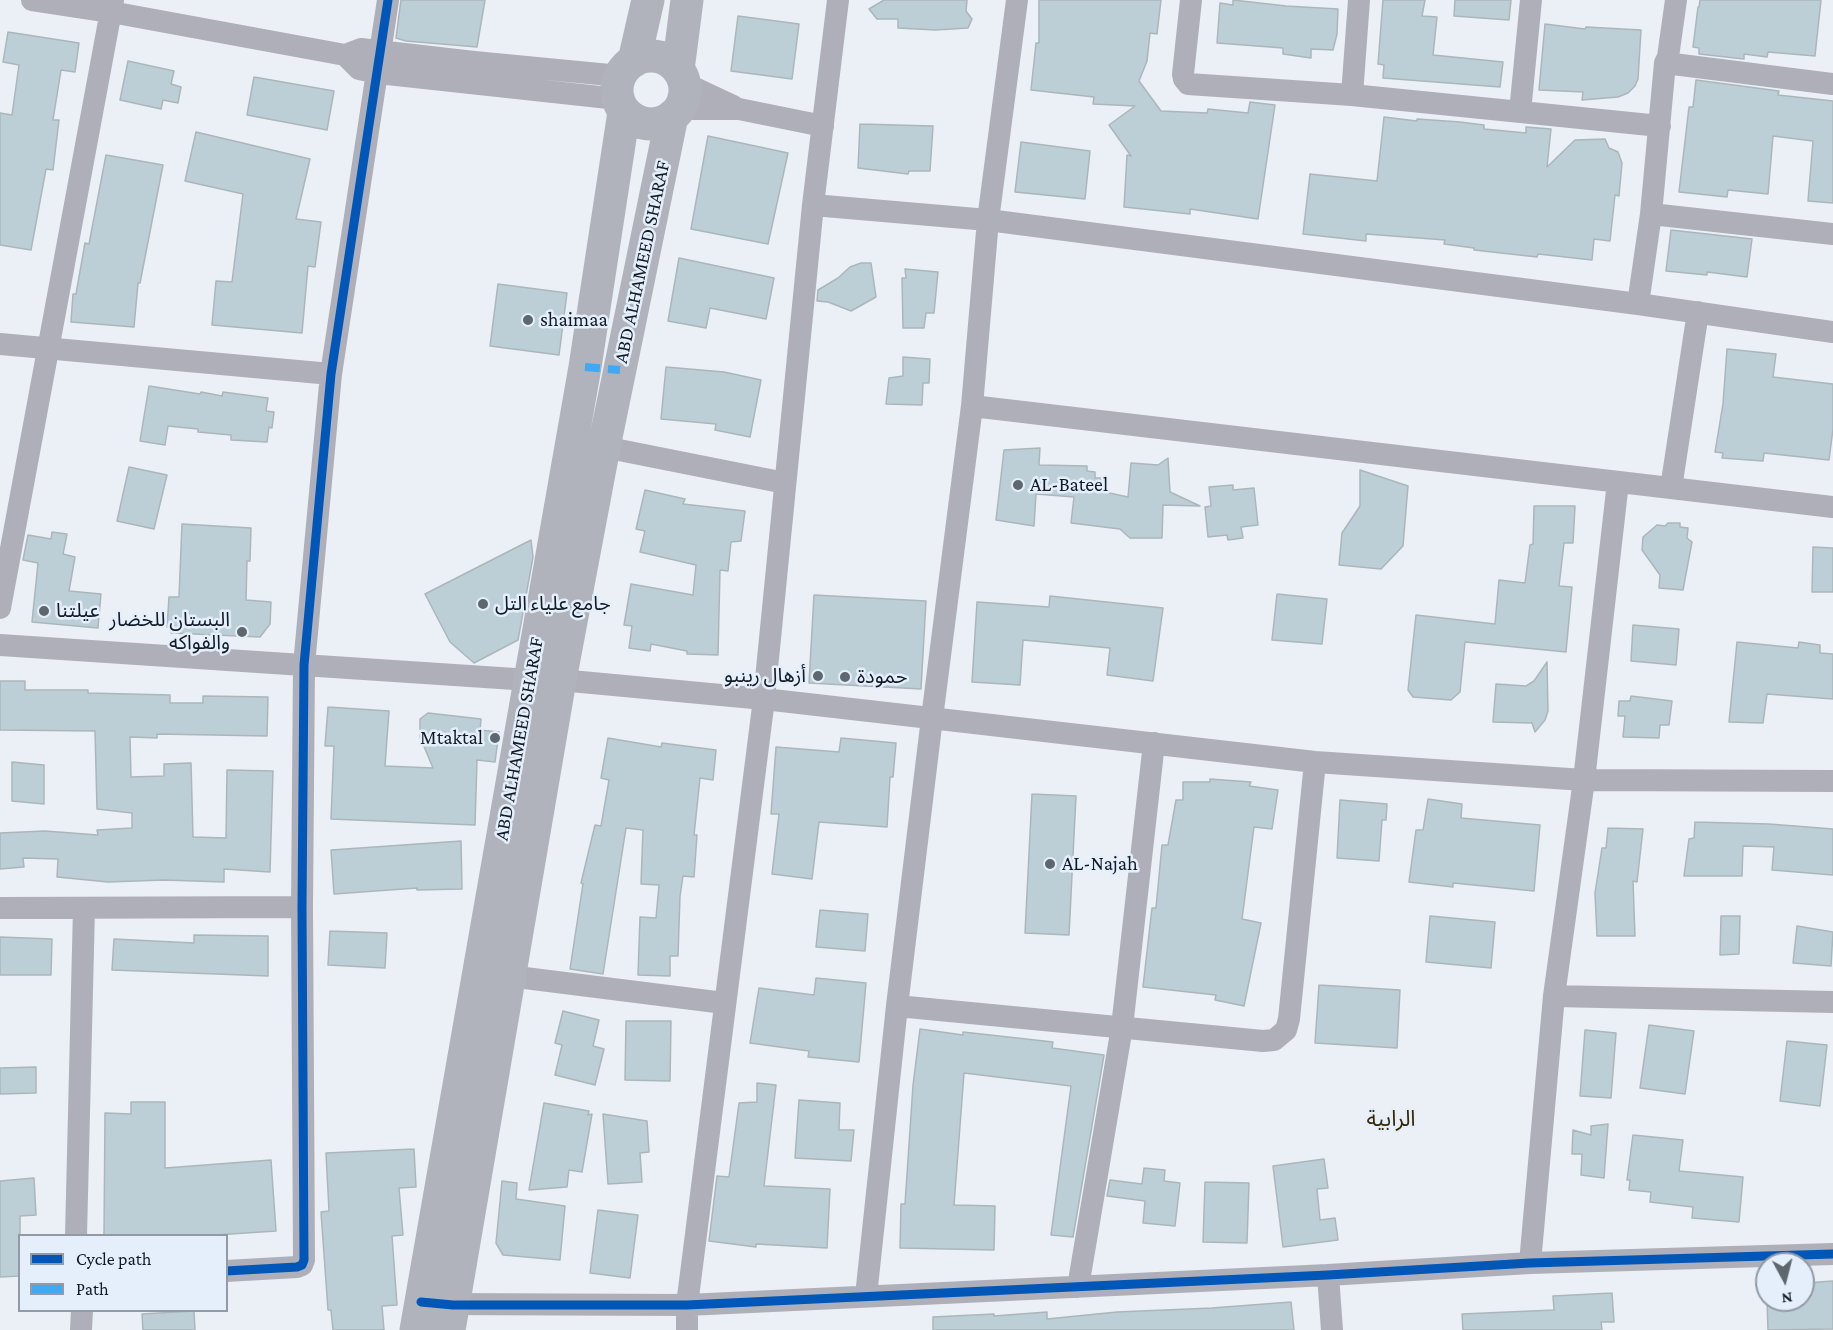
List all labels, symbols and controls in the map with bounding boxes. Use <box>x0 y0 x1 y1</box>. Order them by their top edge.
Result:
street label: ABD ALHAMEED SHARAF <box>609 159 675 365</box>
place label: shaimaa <box>540 308 608 332</box>
marker: shaimaa <box>521 313 535 327</box>
place label: AL-Bateel <box>1030 473 1108 497</box>
marker: AL-Bateel <box>1011 478 1025 492</box>
place label: جامع علياء التل <box>495 592 611 616</box>
marker: جامع علياء التل <box>476 597 490 611</box>
place label: عيلتنا <box>56 599 100 623</box>
marker: عيلتنا <box>37 604 51 618</box>
place label: البستان للخضار والفواكه <box>109 608 230 655</box>
marker: البستان للخضار والفواكه <box>235 625 249 639</box>
street label: ABD ALHAMEED SHARAF <box>489 635 549 843</box>
place label: أزهال رينبو <box>724 664 806 688</box>
place label: حمودة <box>857 665 907 689</box>
marker: أزهال رينبو <box>811 669 825 683</box>
marker: حمودة <box>838 670 852 684</box>
place label: Mtaktal <box>420 726 483 750</box>
marker: Mtaktal <box>488 731 502 745</box>
place label: AL-Najah <box>1062 852 1138 876</box>
marker: AL-Najah <box>1043 857 1057 871</box>
district label: الرابية <box>1366 1106 1416 1132</box>
legend <box>18 1234 228 1312</box>
text: Cycle path <box>76 1249 151 1269</box>
north arrow <box>1755 1252 1815 1312</box>
text: Path <box>76 1279 109 1299</box>
text: N <box>1781 1289 1793 1307</box>

